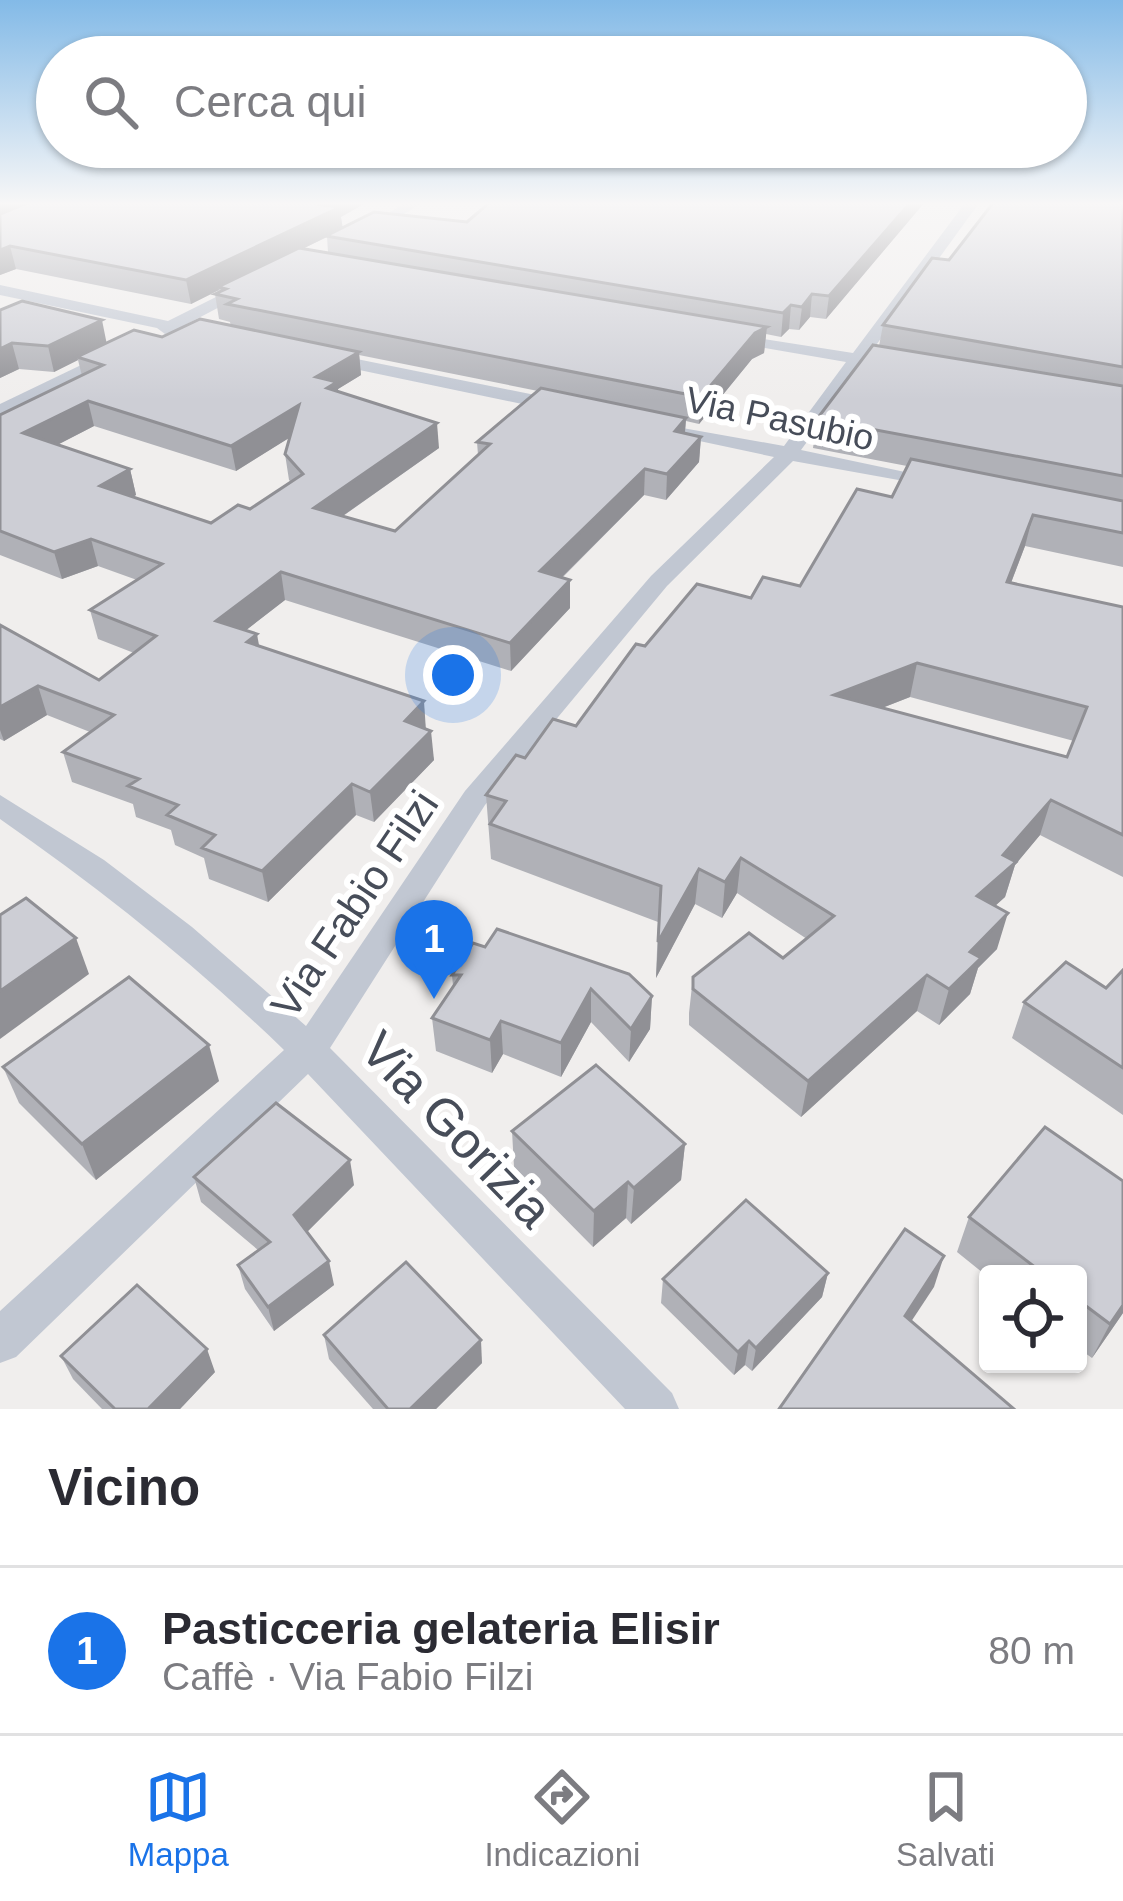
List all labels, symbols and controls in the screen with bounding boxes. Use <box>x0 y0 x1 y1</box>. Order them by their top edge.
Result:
search box <box>36 36 1087 168</box>
icon: search <box>78 69 144 135</box>
text: Cerca qui <box>174 76 367 127</box>
street label: Via Pasubio <box>682 379 878 458</box>
your location <box>423 645 483 705</box>
street label: Via Fabio Filzi <box>261 782 447 1026</box>
pin: 1 <box>395 900 473 999</box>
street label: Via Gorizia <box>350 1020 564 1239</box>
map controls <box>979 1265 1087 1373</box>
button: locate <box>979 1265 1087 1373</box>
text: Vicino <box>48 1459 200 1516</box>
text: Pasticceria gelateria Elisir <box>162 1603 720 1654</box>
text: 1 <box>76 1629 98 1672</box>
text: 80 m <box>988 1629 1075 1672</box>
text: Caffè · Via Fabio Filzi <box>162 1655 533 1698</box>
tab: Mappa <box>128 1764 229 1874</box>
tab: Indicazioni <box>484 1764 640 1874</box>
tab: Salvati <box>896 1764 995 1874</box>

